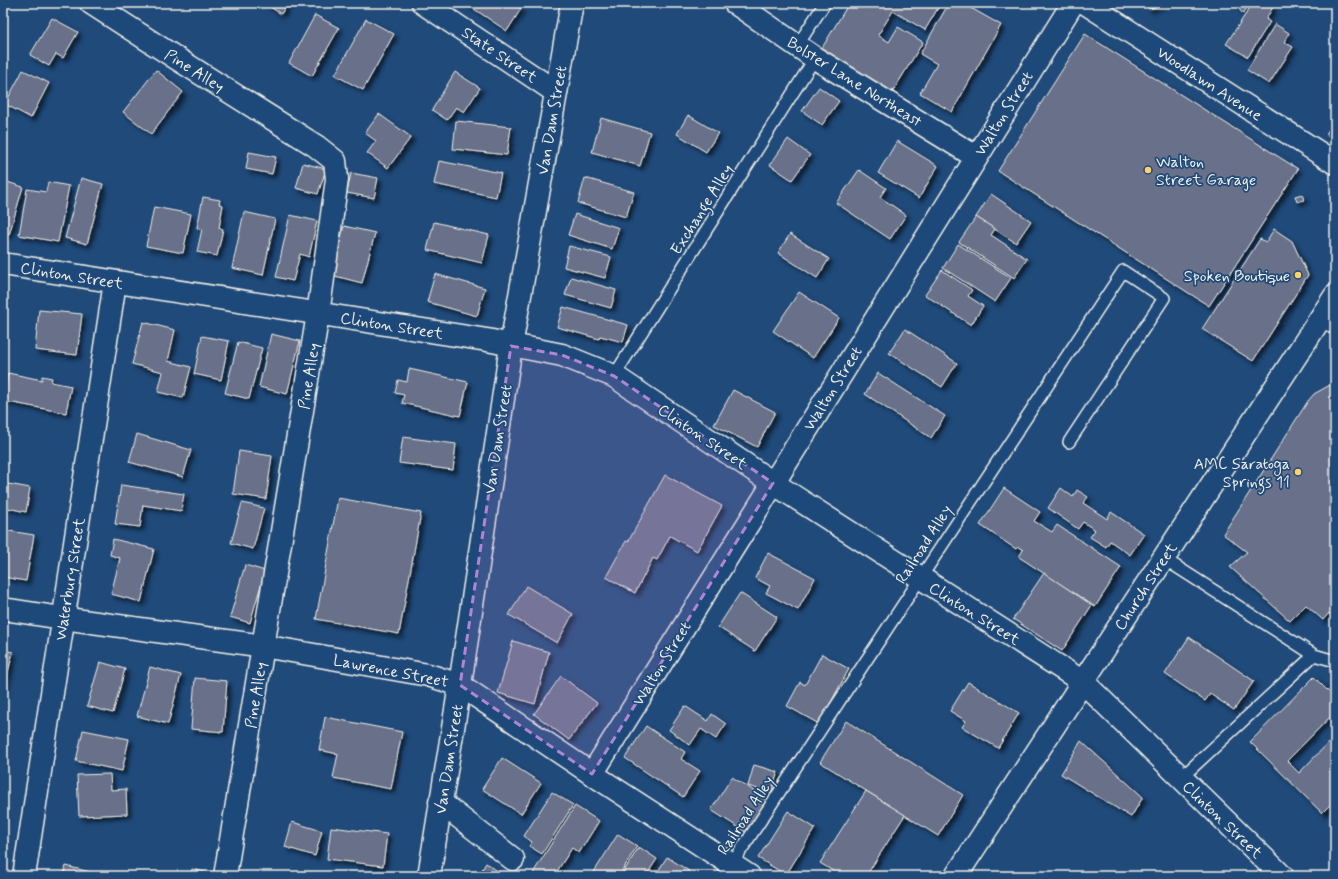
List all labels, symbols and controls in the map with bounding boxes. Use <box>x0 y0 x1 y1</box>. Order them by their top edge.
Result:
street label: State Street <box>457 22 542 89</box>
street label: Bolster Lane Northeast <box>783 32 926 132</box>
street label: Woodlawn Avenue <box>1152 42 1266 126</box>
street label: Pine Alley <box>160 45 228 98</box>
street label: Van Dam Street <box>533 64 572 177</box>
street label: Walton Street <box>970 68 1039 160</box>
place label: Walton Street Garage <box>1156 152 1256 191</box>
street label: Exchange Alley <box>666 161 739 260</box>
marker: Walton Street Garage <box>1143 165 1153 175</box>
street label: Clinton Street <box>19 258 125 295</box>
place label: Spoken Boutique <box>1184 266 1290 287</box>
marker: Spoken Boutique <box>1293 270 1303 280</box>
street label: Clinton Street <box>339 308 445 345</box>
street label: Pine Alley <box>294 342 325 411</box>
street label: Walton Street <box>799 343 868 435</box>
street label: Van Dam Street <box>479 383 518 496</box>
street label: Clinton Street <box>653 400 752 475</box>
place label: AMC Saratoga Springs 11 <box>1194 454 1290 494</box>
marker: AMC Saratoga Springs 11 <box>1293 467 1303 477</box>
street label: Railroad Alley <box>891 501 958 588</box>
street label: Waterbury Street <box>50 516 91 642</box>
street label: Church Street <box>1110 538 1183 635</box>
street label: Clinton Street <box>925 578 1024 651</box>
street label: Walton Street <box>628 618 697 710</box>
street label: Lawrence Street <box>331 650 451 693</box>
street label: Pine Alley <box>241 661 272 730</box>
street label: Van Dam Street <box>430 703 469 816</box>
street label: Railroad Alley <box>713 772 780 859</box>
street label: Clinton Street <box>1177 776 1267 864</box>

